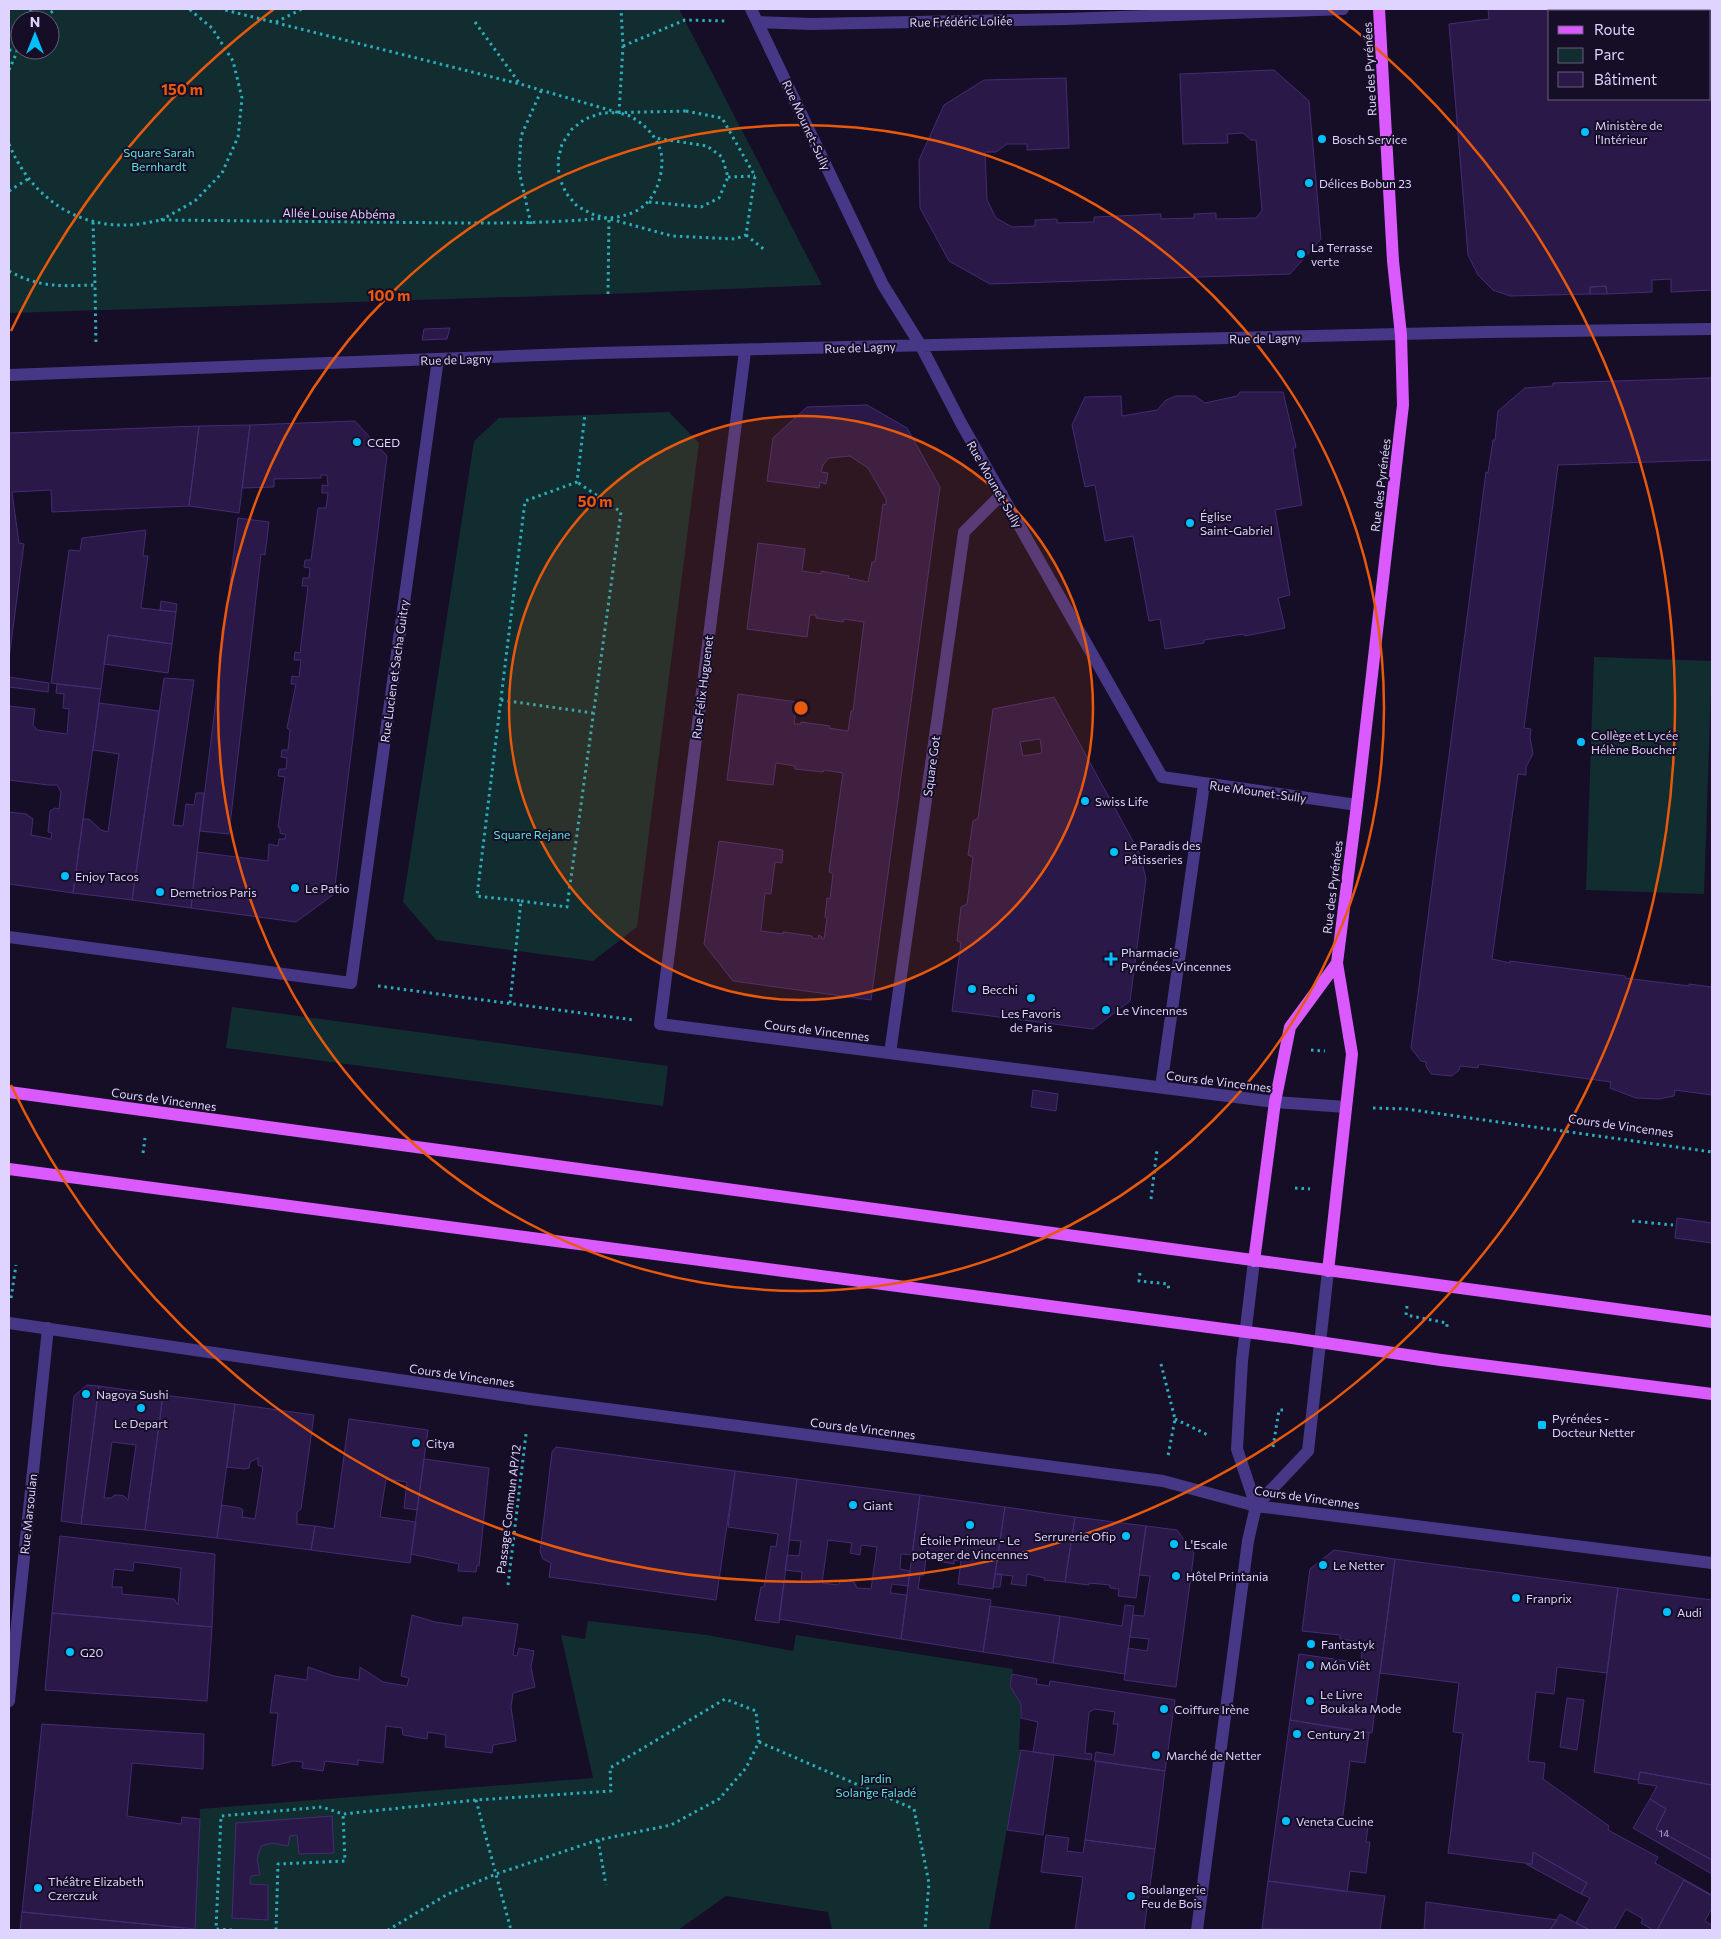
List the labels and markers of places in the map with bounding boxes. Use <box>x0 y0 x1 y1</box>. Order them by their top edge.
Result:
place label: Ministère de l'Intérieur <box>1595 118 1663 146</box>
marker: Ministère de l'Intérieur <box>1579 126 1591 138</box>
place label: Bosch Service <box>1332 132 1407 146</box>
marker: Bosch Service <box>1316 133 1328 145</box>
place label: Délices Bobun 23 <box>1319 176 1412 190</box>
marker: Délices Bobun 23 <box>1303 177 1315 189</box>
place label: La Terrasse verte <box>1311 240 1373 268</box>
marker: La Terrasse verte <box>1295 248 1307 260</box>
place label: CGED <box>367 435 400 449</box>
marker: CGED <box>351 436 363 448</box>
place label: Église Saint-Gabriel <box>1200 509 1273 537</box>
marker: Église Saint-Gabriel <box>1184 517 1196 529</box>
centre of rings <box>792 699 810 717</box>
place label: Collège et Lycée Hélène Boucher <box>1591 728 1678 756</box>
marker: Collège et Lycée Hélène Boucher <box>1575 736 1587 748</box>
place label: Swiss Life <box>1095 794 1148 808</box>
marker: Swiss Life <box>1079 795 1091 807</box>
place label: Le Paradis des Pâtisseries <box>1124 838 1201 866</box>
marker: Le Paradis des Pâtisseries <box>1108 846 1120 858</box>
place label: Enjoy Tacos <box>75 869 139 883</box>
marker: Enjoy Tacos <box>59 870 71 882</box>
place label: Le Patio <box>305 881 349 895</box>
marker: Le Patio <box>289 882 301 894</box>
place label: Demetrios Paris <box>170 885 257 899</box>
marker: Demetrios Paris <box>154 886 166 898</box>
place label: Pharmacie Pyrénées-Vincennes <box>1121 945 1231 973</box>
marker: Pharmacie Pyrénées-Vincennes <box>1105 953 1117 965</box>
place label: Becchi <box>982 982 1018 996</box>
marker: Becchi <box>966 983 978 995</box>
marker: Les Favoris de Paris <box>1025 992 1037 1004</box>
place label: Le Vincennes <box>1116 1003 1188 1017</box>
marker: Le Vincennes <box>1100 1004 1112 1016</box>
place label: Les Favoris de Paris <box>1001 1006 1061 1034</box>
place label: Nagoya Sushi <box>96 1387 169 1401</box>
marker: Nagoya Sushi <box>80 1388 92 1400</box>
marker: Le Depart <box>135 1402 147 1414</box>
place label: Pyrénées - Docteur Netter <box>1552 1411 1635 1439</box>
place label: Le Depart <box>114 1416 168 1430</box>
marker: Pyrénées - Docteur Netter <box>1536 1419 1548 1431</box>
place label: Citya <box>426 1436 455 1450</box>
marker: Citya <box>410 1437 422 1449</box>
place label: Giant <box>863 1498 893 1512</box>
marker: Giant <box>847 1499 859 1511</box>
marker: Étoile Primeur - Le potager de Vincennes <box>964 1519 976 1531</box>
place label: Serrurerie Ofip <box>1034 1529 1116 1543</box>
marker: Serrurerie Ofip <box>1120 1530 1132 1542</box>
place label: Étoile Primeur - Le potager de Vincennes <box>912 1533 1028 1561</box>
place label: L'Escale <box>1184 1537 1227 1551</box>
marker: L'Escale <box>1168 1538 1180 1550</box>
place label: Le Netter <box>1333 1558 1385 1572</box>
marker: Le Netter <box>1317 1559 1329 1571</box>
place label: Hôtel Printania <box>1186 1569 1268 1583</box>
marker: Hôtel Printania <box>1170 1570 1182 1582</box>
place label: Franprix <box>1526 1591 1573 1605</box>
marker: Franprix <box>1510 1592 1522 1604</box>
place label: Audi <box>1677 1605 1702 1619</box>
marker: Audi <box>1661 1606 1673 1618</box>
place label: Fantastyk <box>1321 1637 1376 1651</box>
marker: Fantastyk <box>1305 1638 1317 1650</box>
place label: G20 <box>80 1645 103 1659</box>
marker: G20 <box>64 1646 76 1658</box>
place label: Món Viêt <box>1320 1658 1370 1672</box>
marker: Món Viêt <box>1304 1659 1316 1671</box>
place label: Le Livre Boukaka Mode <box>1320 1687 1401 1715</box>
marker: Le Livre Boukaka Mode <box>1304 1695 1316 1707</box>
place label: Coiffure Irène <box>1174 1702 1249 1716</box>
marker: Coiffure Irène <box>1158 1703 1170 1715</box>
place label: Century 21 <box>1307 1727 1365 1741</box>
marker: Century 21 <box>1291 1728 1303 1740</box>
place label: Marché de Netter <box>1166 1748 1262 1762</box>
marker: Marché de Netter <box>1150 1749 1162 1761</box>
place label: Veneta Cucine <box>1296 1814 1374 1828</box>
marker: Veneta Cucine <box>1280 1815 1292 1827</box>
place label: Théâtre Elizabeth Czerczuk <box>48 1874 144 1902</box>
marker: Théâtre Elizabeth Czerczuk <box>32 1882 44 1894</box>
place label: Boulangerie Feu de Bois <box>1141 1882 1206 1910</box>
marker: Boulangerie Feu de Bois <box>1125 1890 1137 1902</box>

